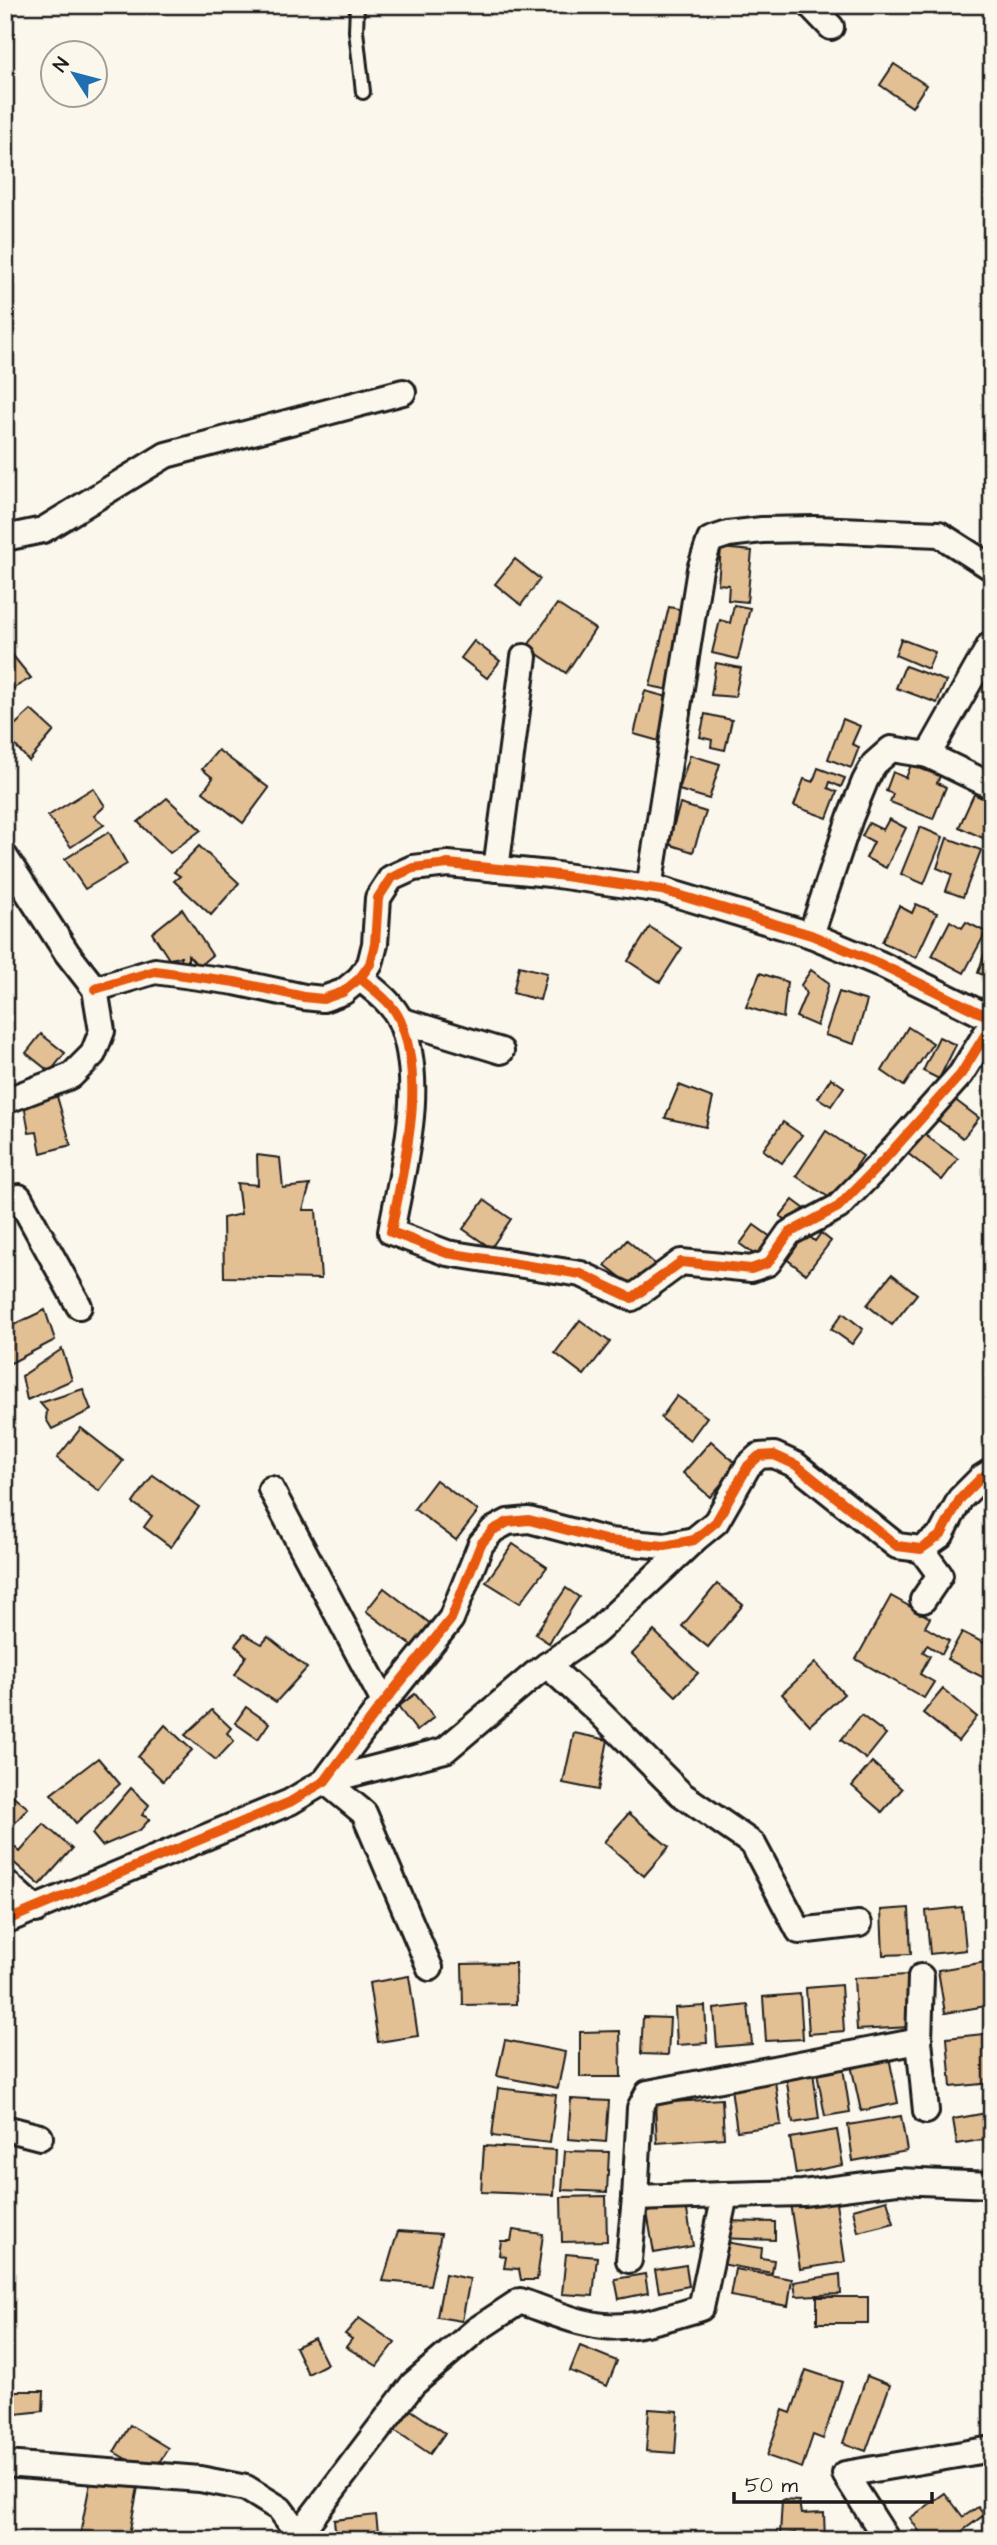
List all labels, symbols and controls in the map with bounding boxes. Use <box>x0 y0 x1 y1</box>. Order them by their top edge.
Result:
north arrow <box>38 38 108 108</box>
text: N <box>47 52 76 78</box>
scale bar <box>734 2461 932 2505</box>
text: 50 m <box>745 2471 799 2500</box>

